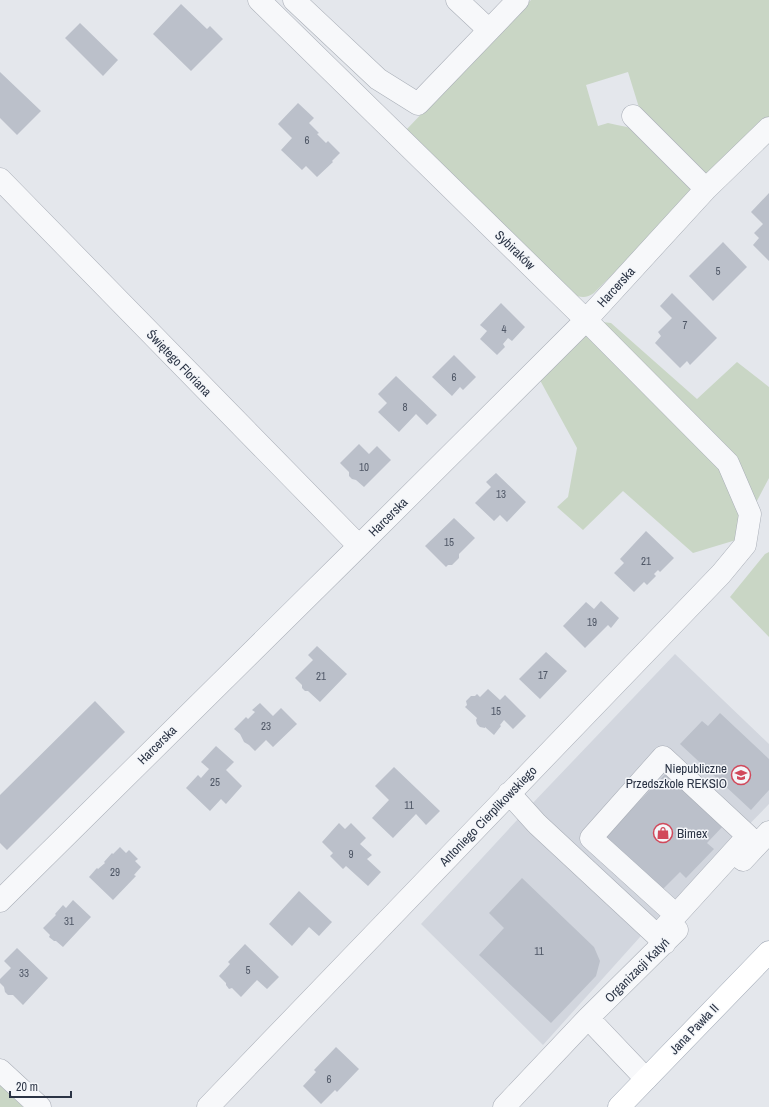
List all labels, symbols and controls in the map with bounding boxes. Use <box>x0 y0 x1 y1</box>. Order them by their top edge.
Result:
house number: 6 <box>304 133 310 147</box>
street label: Sybiraków <box>491 227 539 274</box>
street label: Harcerska <box>593 263 639 311</box>
house number: 5 <box>715 264 721 278</box>
house number: 7 <box>682 318 688 332</box>
house number: 4 <box>501 322 507 336</box>
street label: Świętego Floriana <box>143 326 215 400</box>
house number: 6 <box>451 370 457 384</box>
house number: 8 <box>402 400 408 414</box>
house number: 10 <box>359 460 369 474</box>
house number: 13 <box>496 487 506 501</box>
street label: Harcerska <box>365 494 411 540</box>
house number: 15 <box>444 535 454 549</box>
house number: 21 <box>641 554 651 568</box>
house number: 19 <box>587 615 597 629</box>
house number: 17 <box>538 668 548 682</box>
house number: 21 <box>316 669 326 683</box>
house number: 15 <box>491 704 501 718</box>
house number: 23 <box>261 719 271 733</box>
street label: Harcerska <box>134 722 180 768</box>
place label: Niepubliczne Przedszkole REKSIO <box>626 760 727 792</box>
street label: Antoniego Cierplikowskiego <box>435 762 540 871</box>
school or university icon: Niepubliczne Przedszkole REKSIO <box>730 764 752 786</box>
house number: 25 <box>210 775 220 789</box>
house number: 11 <box>404 798 414 812</box>
shop icon: Bimex <box>652 822 674 844</box>
place label: Bimex <box>677 825 708 842</box>
house number: 9 <box>348 847 354 861</box>
house number: 29 <box>110 865 120 879</box>
house number: 31 <box>64 914 74 928</box>
street label: Organizacji Katyń <box>601 934 673 1006</box>
house number: 11 <box>534 944 544 958</box>
house number: 5 <box>245 963 251 977</box>
house number: 33 <box>19 966 29 980</box>
street label: Jana Pawła II <box>666 1000 722 1058</box>
house number: 6 <box>326 1072 332 1086</box>
scale bar <box>10 1073 71 1099</box>
text: 20 m <box>16 1079 38 1095</box>

